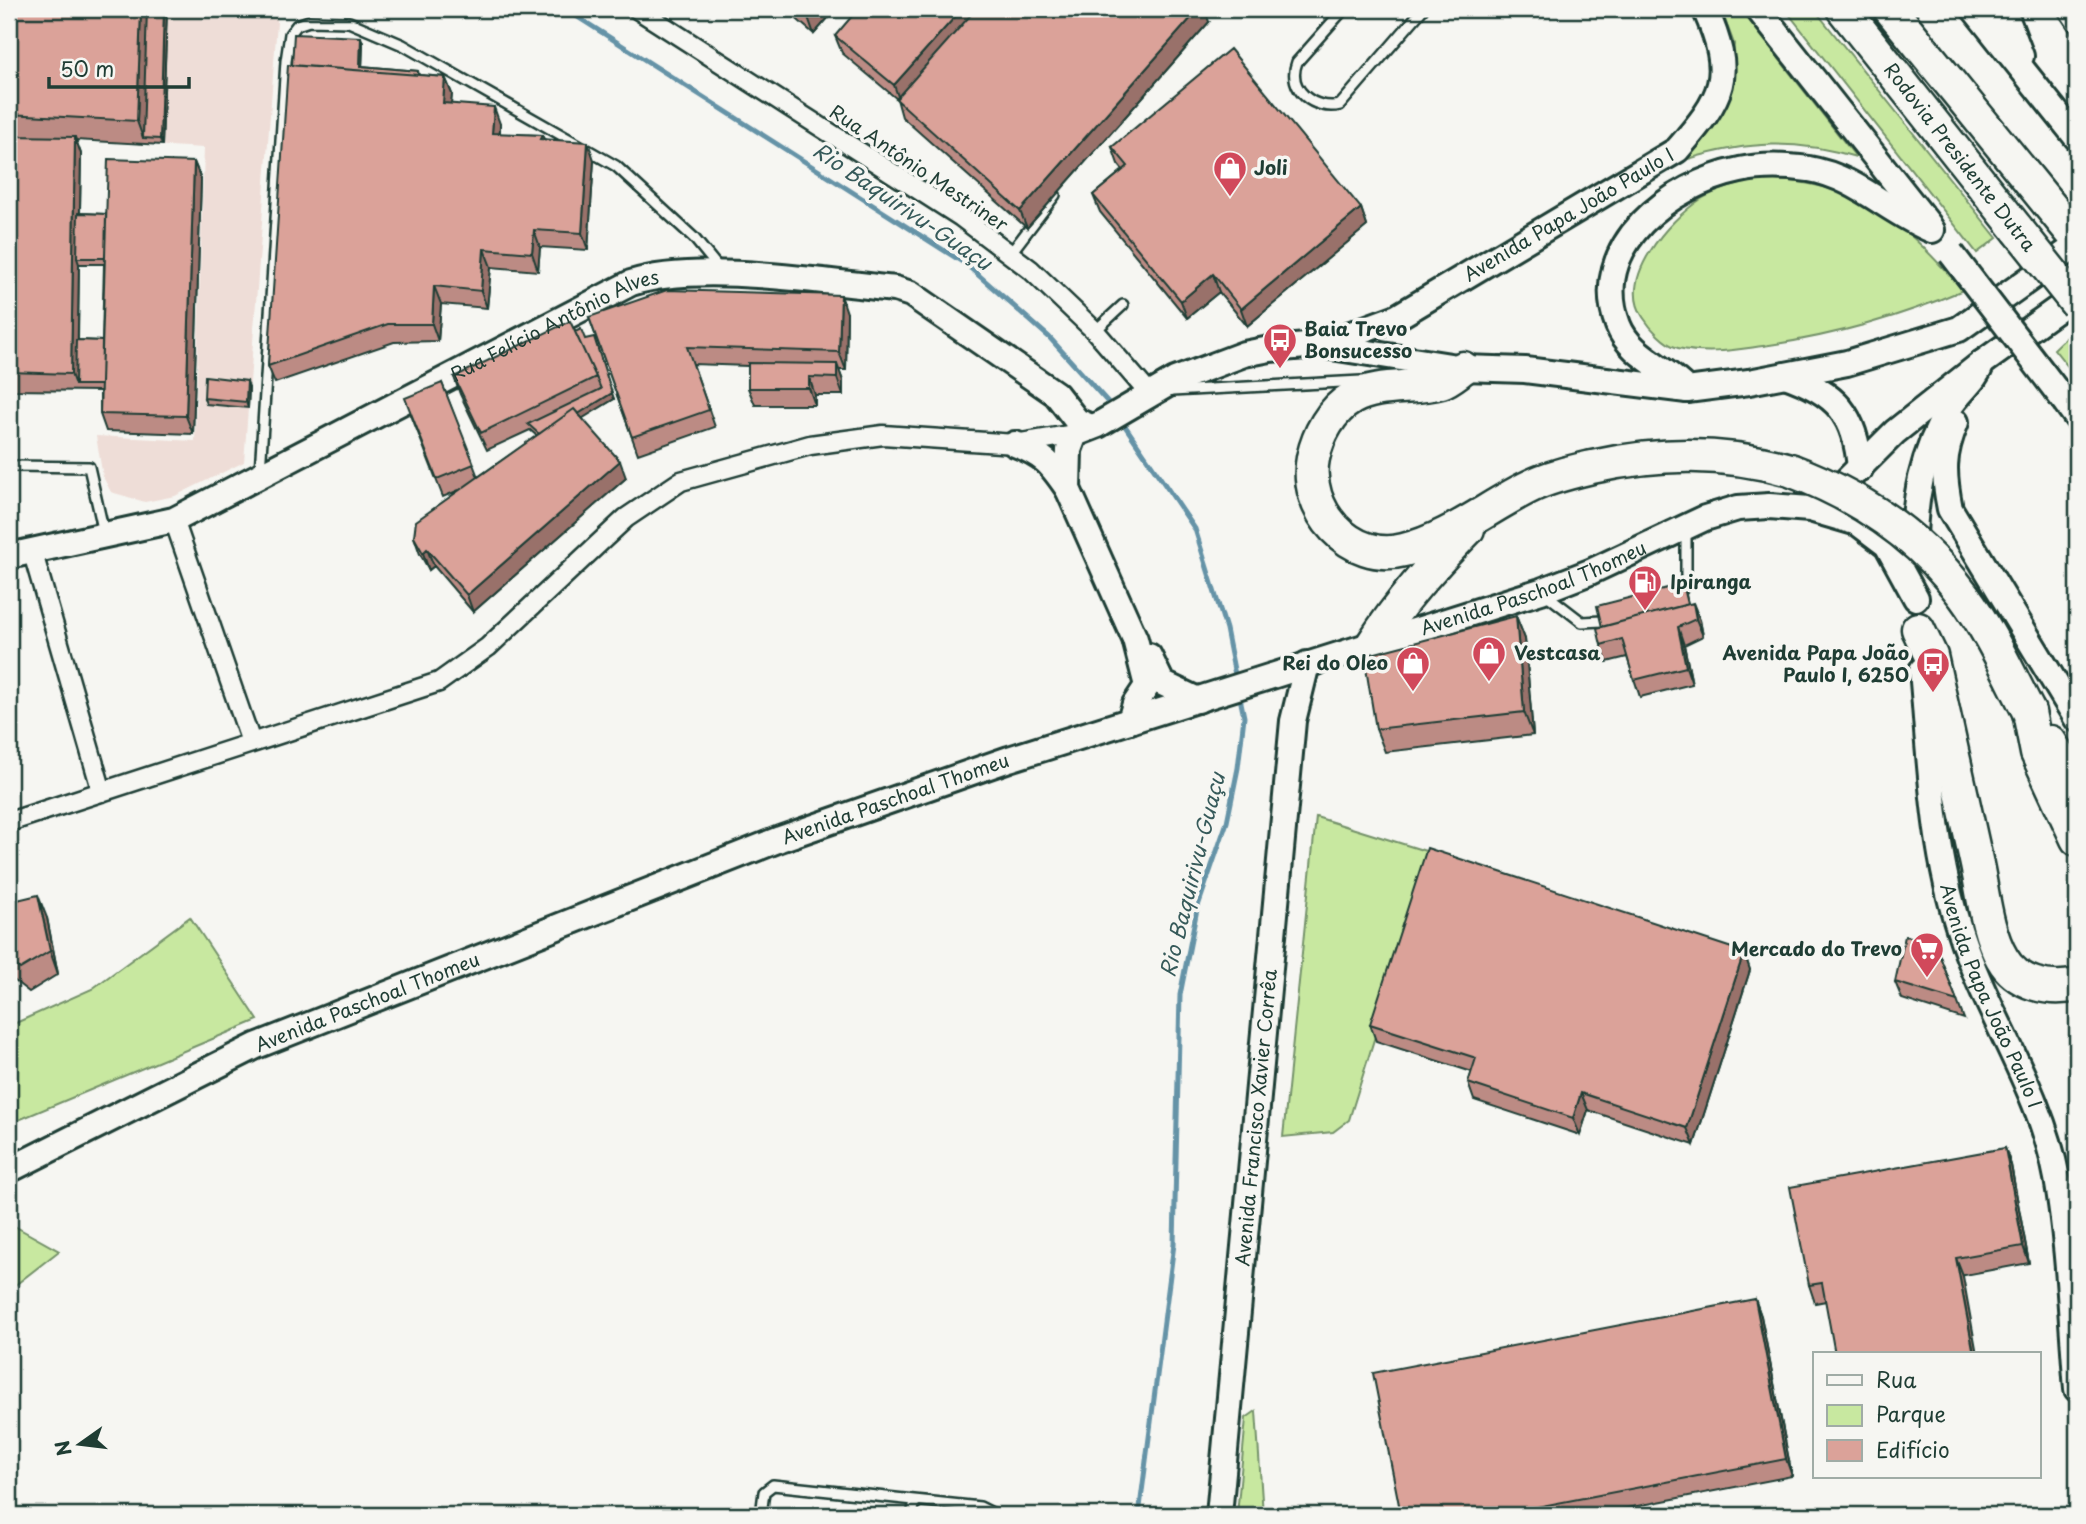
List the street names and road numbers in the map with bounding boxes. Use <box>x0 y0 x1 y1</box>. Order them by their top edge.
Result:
street label: Rodovia Presidente Dutra <box>1878 56 2044 257</box>
street label: Rua Antônio Mestriner <box>825 97 1014 238</box>
street label: Avenida Papa João Paulo I <box>1458 140 1679 287</box>
street label: Rua Felício Antônio Alves <box>445 262 661 387</box>
street label: Avenida Paschoal Thomeu <box>1417 533 1650 641</box>
street label: Avenida Paschoal Thomeu <box>778 745 1012 850</box>
street label: Avenida Papa João Paulo I <box>1934 881 2050 1112</box>
street label: Avenida Paschoal Thomeu <box>251 944 483 1058</box>
street label: Avenida Francisco Xavier Corrêa <box>1227 968 1283 1267</box>

